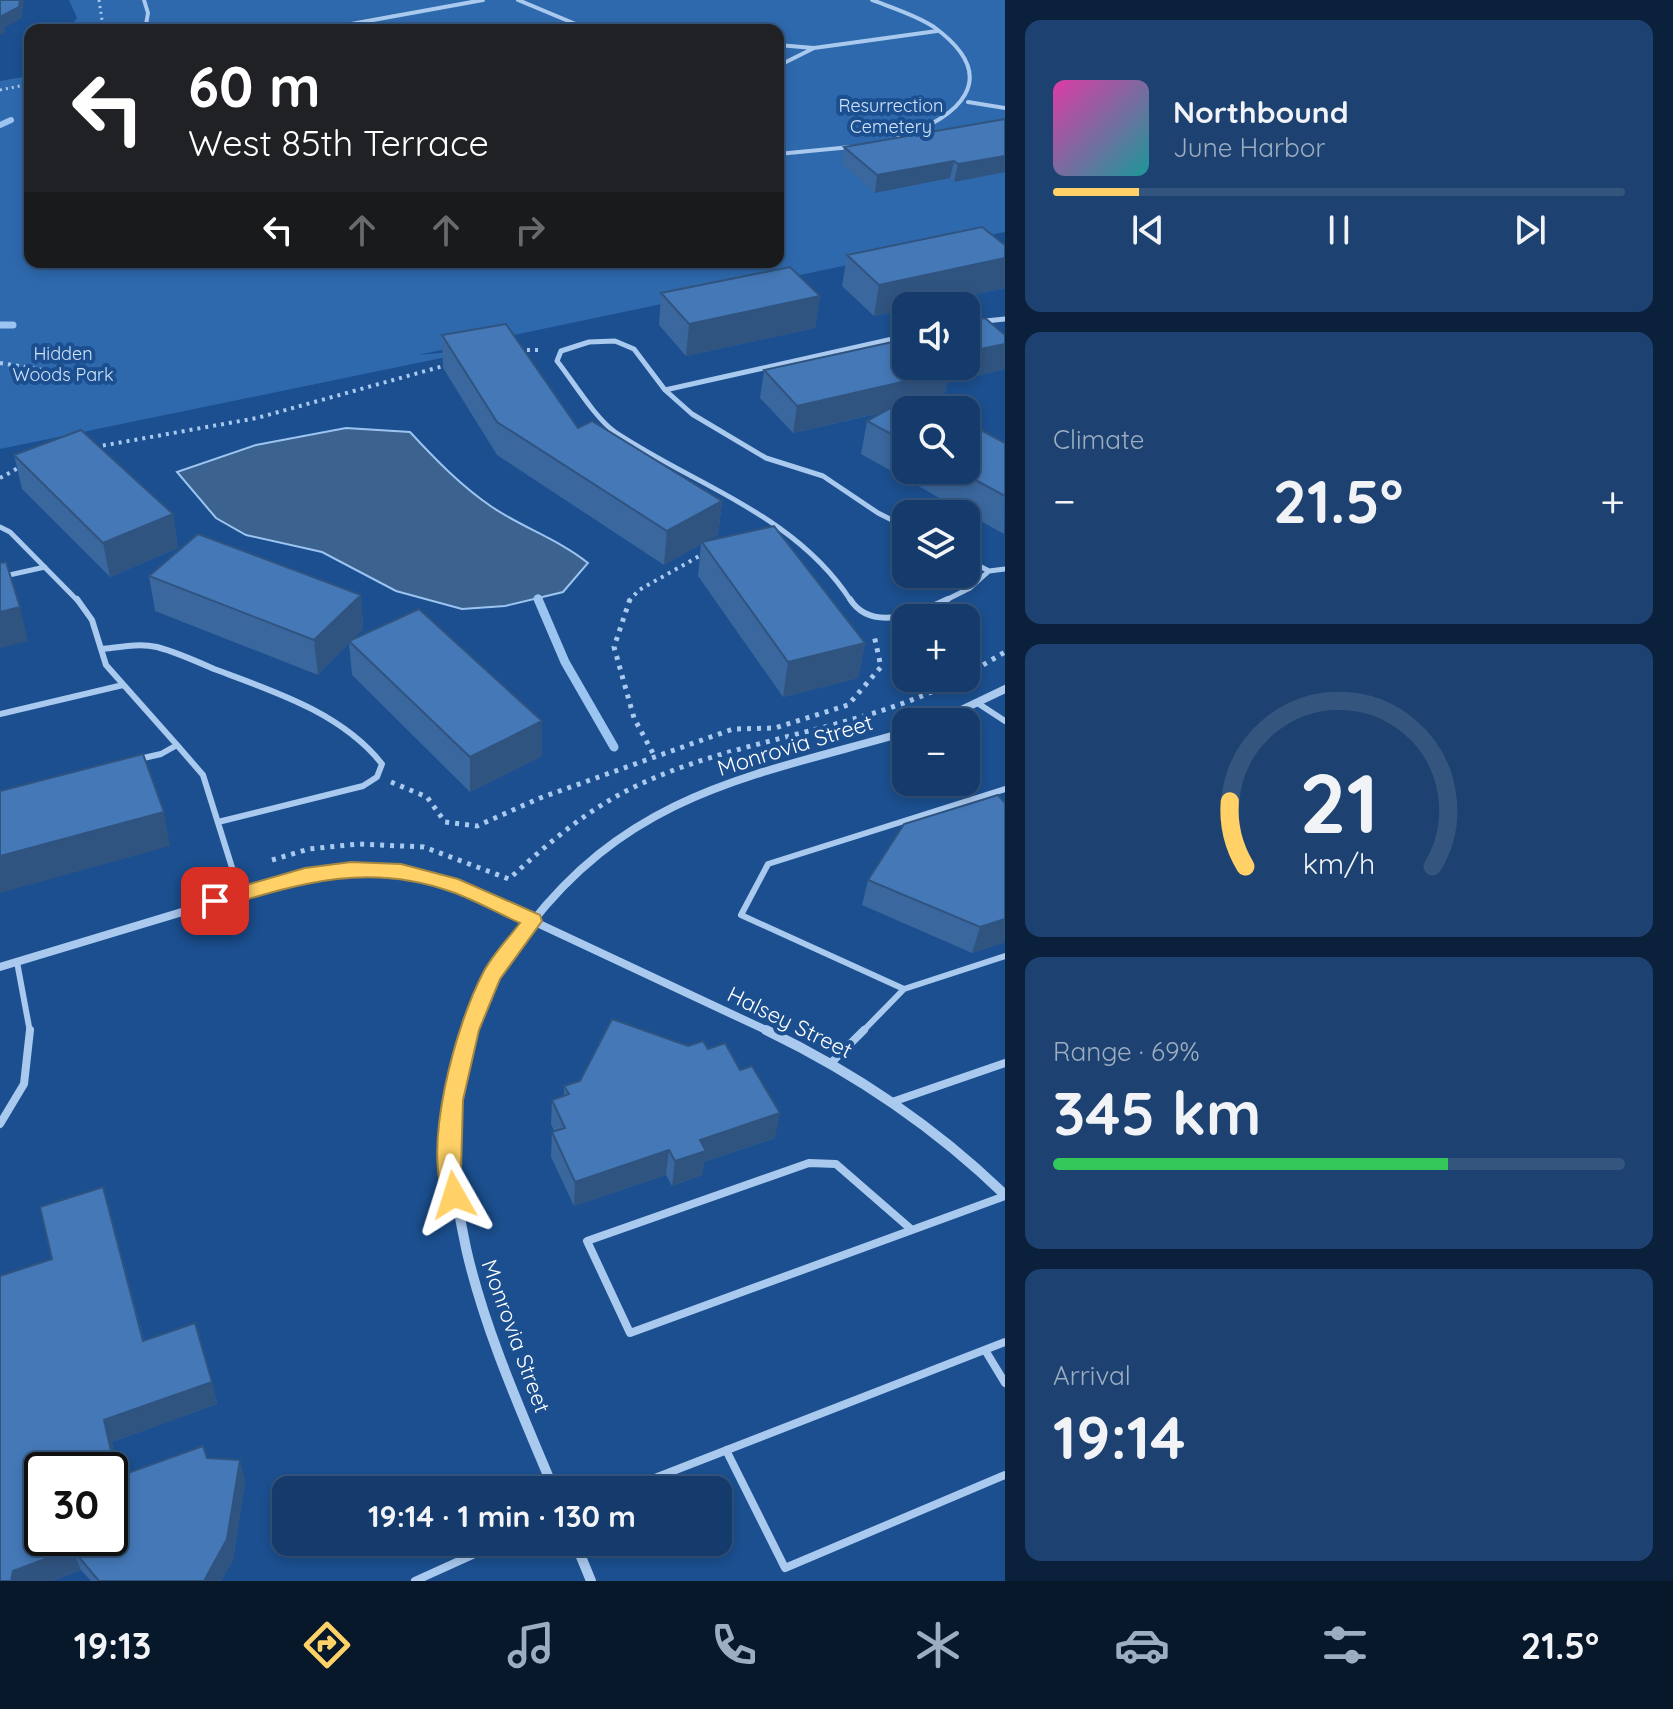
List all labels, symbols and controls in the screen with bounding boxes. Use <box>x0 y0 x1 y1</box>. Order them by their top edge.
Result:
text: 60 m <box>188 51 321 121</box>
icon: left <box>56 56 160 160</box>
text: Northbound <box>1173 93 1349 131</box>
park label: Resurrection Cemetery <box>838 94 944 138</box>
text: West 85th Terrace <box>188 120 489 165</box>
text: June Harbor <box>1173 131 1325 164</box>
icon: left <box>256 208 300 252</box>
icon: ahead <box>340 208 384 252</box>
icon: ahead <box>424 208 468 252</box>
icon: right <box>508 208 552 252</box>
icon: previous <box>1126 208 1170 252</box>
icon: pause <box>1317 208 1361 252</box>
icon: next <box>1508 208 1552 252</box>
map controls <box>892 292 980 796</box>
button: sound <box>892 292 980 380</box>
park label: Hidden Woods Park <box>12 342 114 386</box>
button: search <box>892 396 980 484</box>
text: Climate <box>1053 423 1144 456</box>
text: 21.5° <box>1273 463 1403 538</box>
text: − <box>1053 473 1076 528</box>
text: + <box>1600 473 1625 528</box>
button: layers <box>892 500 980 588</box>
button: + <box>892 604 980 692</box>
street label: Monrovia Street <box>714 708 876 782</box>
button: − <box>892 708 980 796</box>
text: 21 <box>1299 749 1379 853</box>
text: km/h <box>1303 845 1375 881</box>
pin <box>181 867 249 935</box>
icon: arrive <box>193 879 237 923</box>
street label: Halsey Street <box>723 980 857 1064</box>
text: Range · 69% <box>1053 1035 1200 1068</box>
text: 345 km <box>1053 1075 1261 1150</box>
position arrow <box>412 1153 496 1237</box>
street label: Monrovia Street <box>475 1255 557 1417</box>
text: Arrival <box>1053 1359 1131 1392</box>
text: 19:14 <box>1053 1399 1185 1474</box>
speed limit sign: 30 <box>24 1452 128 1556</box>
text: 19:14 · 1 min · 130 m <box>368 1497 636 1535</box>
icon: directions <box>299 1617 355 1673</box>
icon: music <box>503 1617 559 1673</box>
icon: phone <box>706 1617 762 1673</box>
icon: climate <box>910 1617 966 1673</box>
icon: car <box>1114 1617 1170 1673</box>
icon: filters <box>1317 1617 1373 1673</box>
text: 19:13 <box>74 1623 151 1668</box>
text: 21.5° <box>1521 1623 1599 1668</box>

